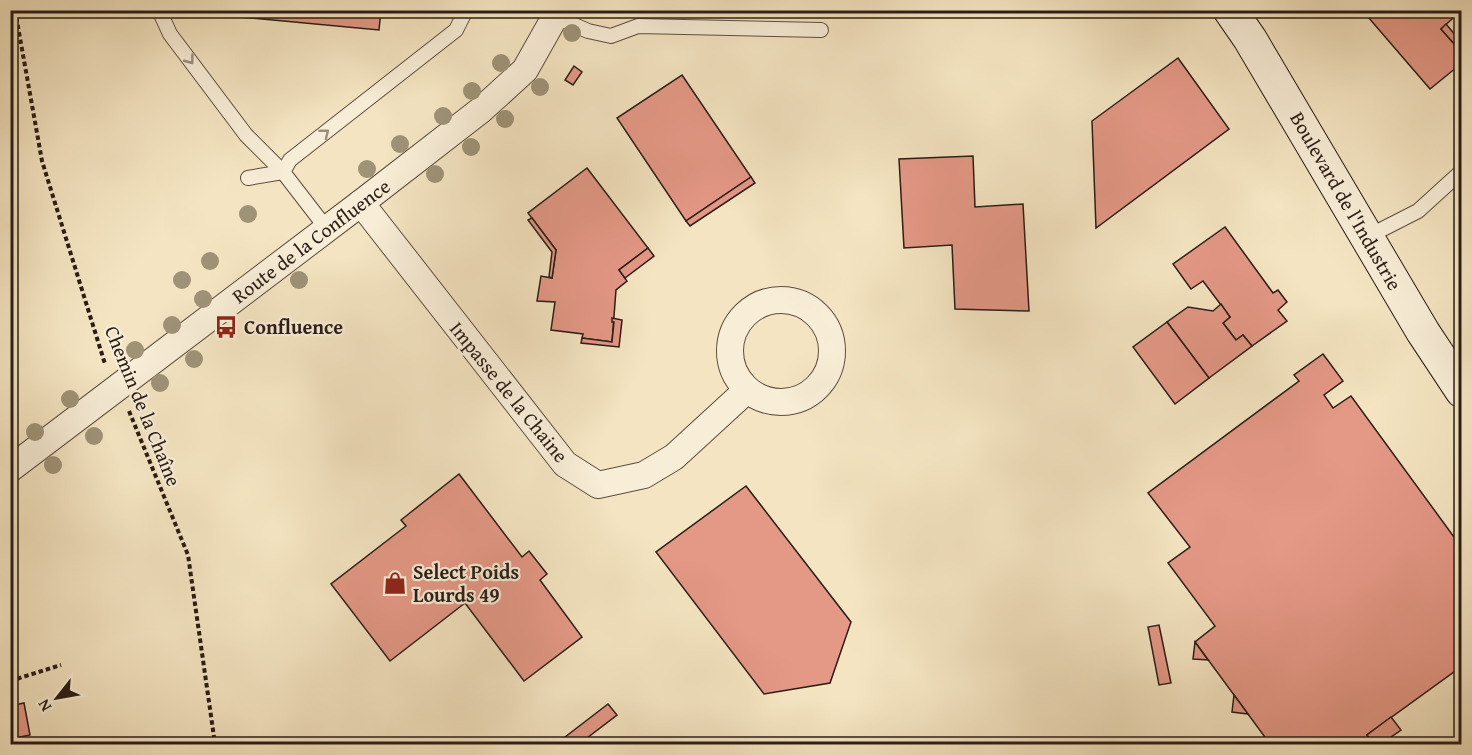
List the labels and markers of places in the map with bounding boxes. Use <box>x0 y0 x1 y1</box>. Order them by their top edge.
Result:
place label: Confluence <box>244 312 343 341</box>
bus stop icon: Confluence <box>213 314 239 340</box>
place label: Select Poids Lourds 49 <box>413 557 519 609</box>
shop icon: Select Poids Lourds 49 <box>382 570 408 596</box>

